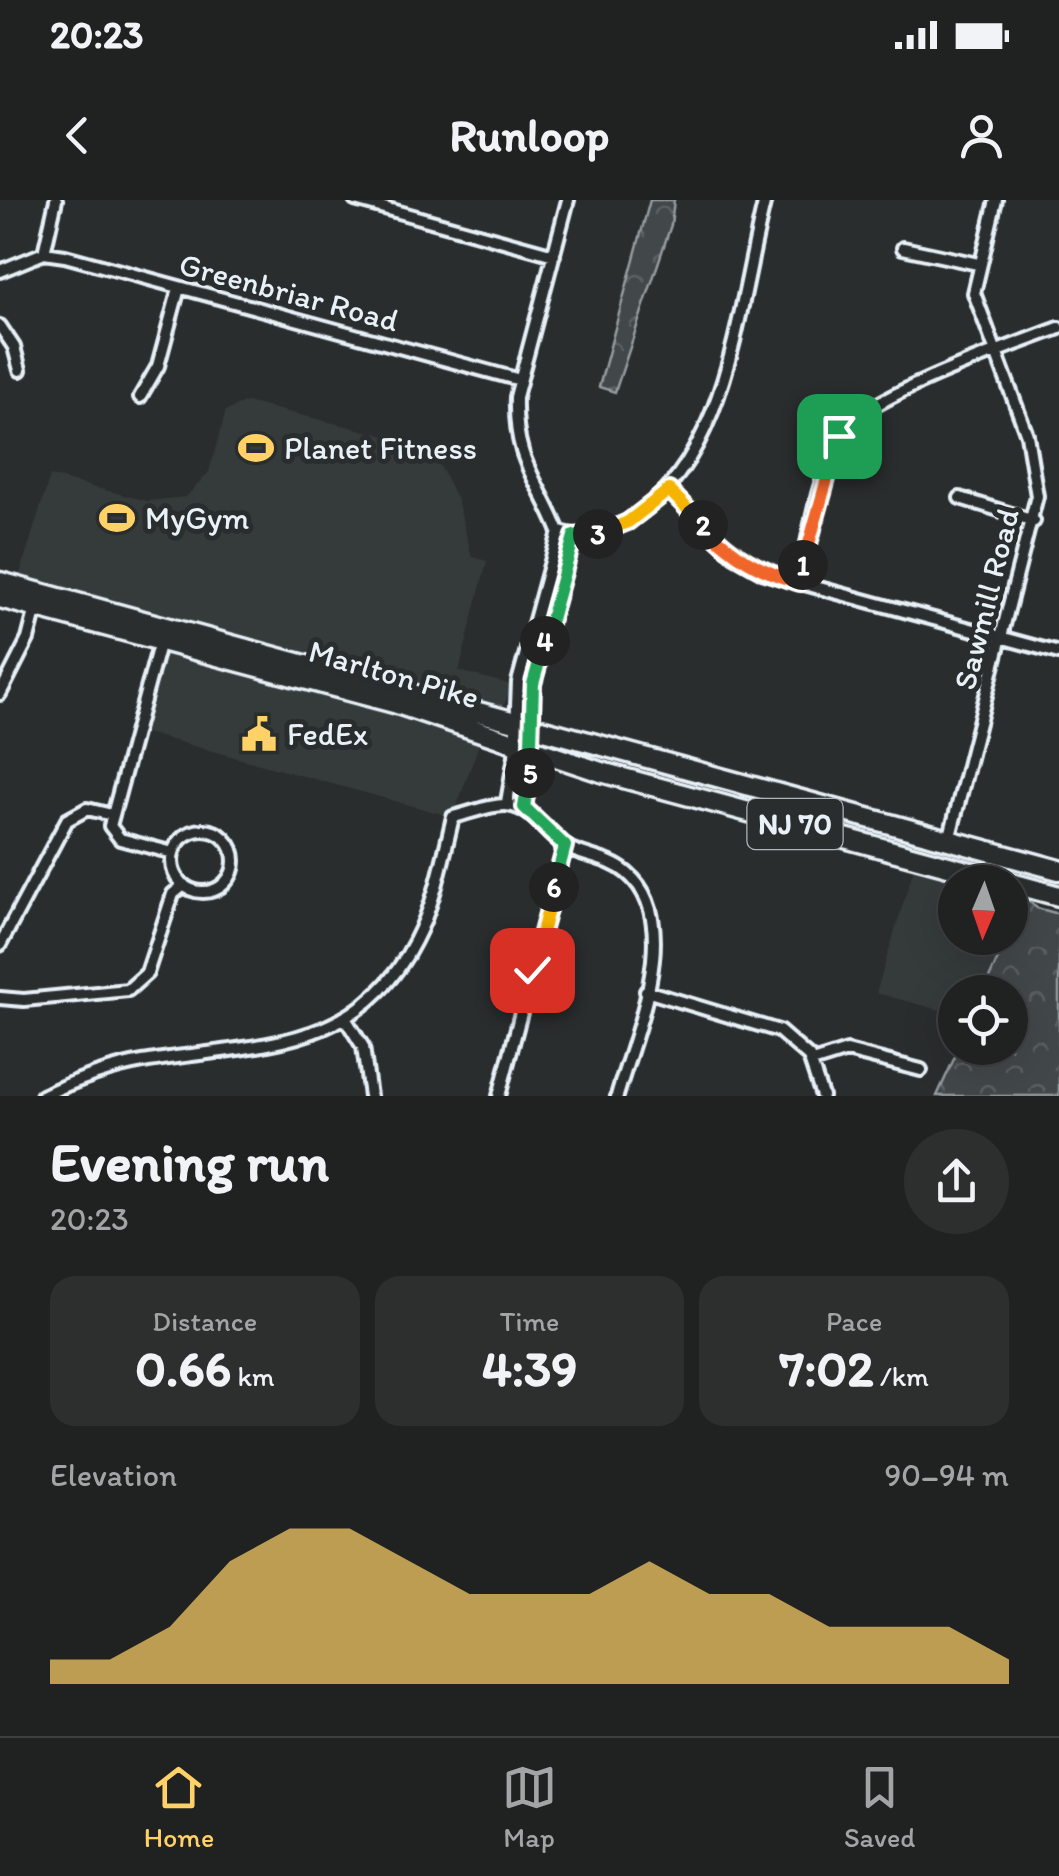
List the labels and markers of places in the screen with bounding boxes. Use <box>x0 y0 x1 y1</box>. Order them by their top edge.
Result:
pin <box>797 394 882 479</box>
sports icon: Planet Fitness <box>237 429 275 467</box>
place label: Planet Fitness <box>284 429 477 467</box>
sports icon: MyGym <box>98 499 136 537</box>
place label: MyGym <box>145 499 249 537</box>
pin: 2 <box>678 500 728 550</box>
pin: 3 <box>573 509 623 559</box>
pin: 1 <box>778 540 828 590</box>
pin: 4 <box>520 616 570 666</box>
public building icon: FedEx <box>240 715 278 753</box>
place label: FedEx <box>287 715 368 753</box>
pin: 5 <box>505 748 555 798</box>
pin: 6 <box>529 862 579 912</box>
pin <box>490 928 575 1013</box>

